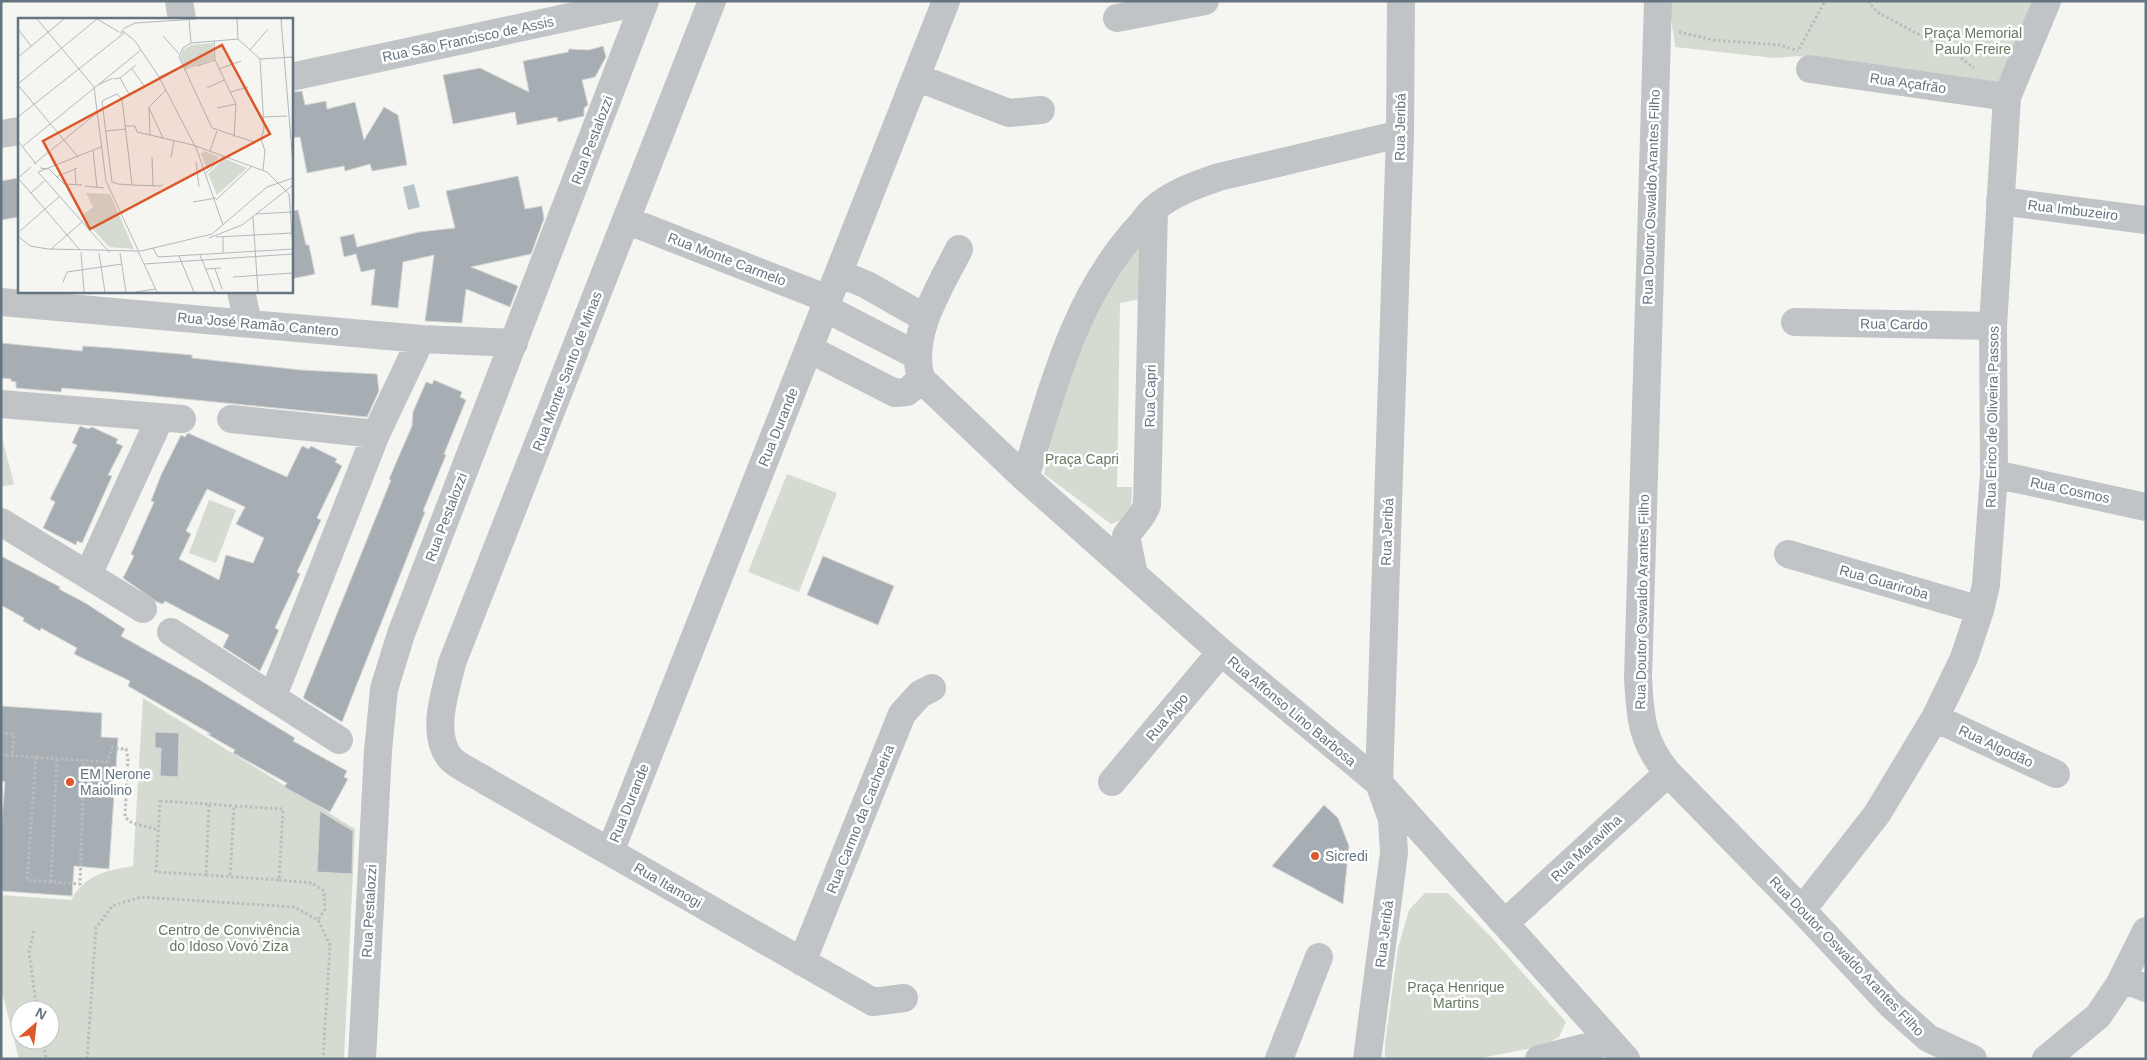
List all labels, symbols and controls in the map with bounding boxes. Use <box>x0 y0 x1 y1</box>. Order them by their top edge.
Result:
street label: Rua São Francisco de Assis <box>381 13 555 65</box>
inset map <box>18 18 292 292</box>
park label: Praça Memorial Paulo Freire <box>1924 25 2022 57</box>
street label: Rua Açafrão <box>1869 70 1947 96</box>
street label: Rua Doutor Oswaldo Arantes Filho <box>1639 89 1663 305</box>
street label: Rua Jeribá <box>1391 93 1409 161</box>
street label: Rua Pestalozzi <box>568 94 616 186</box>
street label: Rua Imbuzeiro <box>2027 197 2119 224</box>
street label: Rua Monte Carmelo <box>666 229 789 289</box>
street label: Rua Monte Santo de Minas <box>529 289 605 453</box>
street label: Rua José Ramão Cantero <box>177 309 340 339</box>
street label: Rua Cardo <box>1860 315 1928 333</box>
street label: Rua Erico de Oliveira Passos <box>1982 326 2002 508</box>
street label: Rua Capri <box>1141 364 1159 428</box>
street label: Rua Durande <box>755 385 801 469</box>
park label: Praça Capri <box>1045 451 1119 467</box>
street label: Rua Pestalozzi <box>422 471 470 563</box>
street label: Rua Cosmos <box>2029 474 2111 506</box>
street label: Rua Doutor Oswaldo Arantes Filho <box>1632 494 1652 710</box>
street label: Rua Jeribá <box>1378 498 1396 566</box>
street label: Rua Guariroba <box>1838 562 1931 602</box>
street label: Rua Affonso Lino Barbosa <box>1225 653 1360 769</box>
street label: Rua Aipo <box>1143 690 1192 744</box>
street label: Rua Algodão <box>1956 722 2036 770</box>
street label: Rua Carmo da Cachoeira <box>823 742 897 896</box>
street label: Rua Durande <box>606 761 652 845</box>
place label: EM Nerone Maiolino <box>80 766 151 798</box>
marker: EM Nerone Maiolino <box>64 776 76 788</box>
street label: Rua Maravilha <box>1548 811 1625 885</box>
place label: Sicredi <box>1325 848 1368 864</box>
marker: Sicredi <box>1309 850 1321 862</box>
street label: Rua Itamogi <box>631 859 705 911</box>
street label: Rua Pestalozzi <box>359 864 379 958</box>
street label: Rua Doutor Oswaldo Arantes Filho <box>1766 873 1928 1039</box>
street label: Rua Jeribá <box>1372 899 1396 969</box>
park label: Centro de Convivência do Idoso Vovó Ziza <box>158 922 300 954</box>
park label: Praça Henrique Martins <box>1407 979 1505 1011</box>
north arrow <box>10 1000 60 1050</box>
text: N <box>33 1004 49 1023</box>

